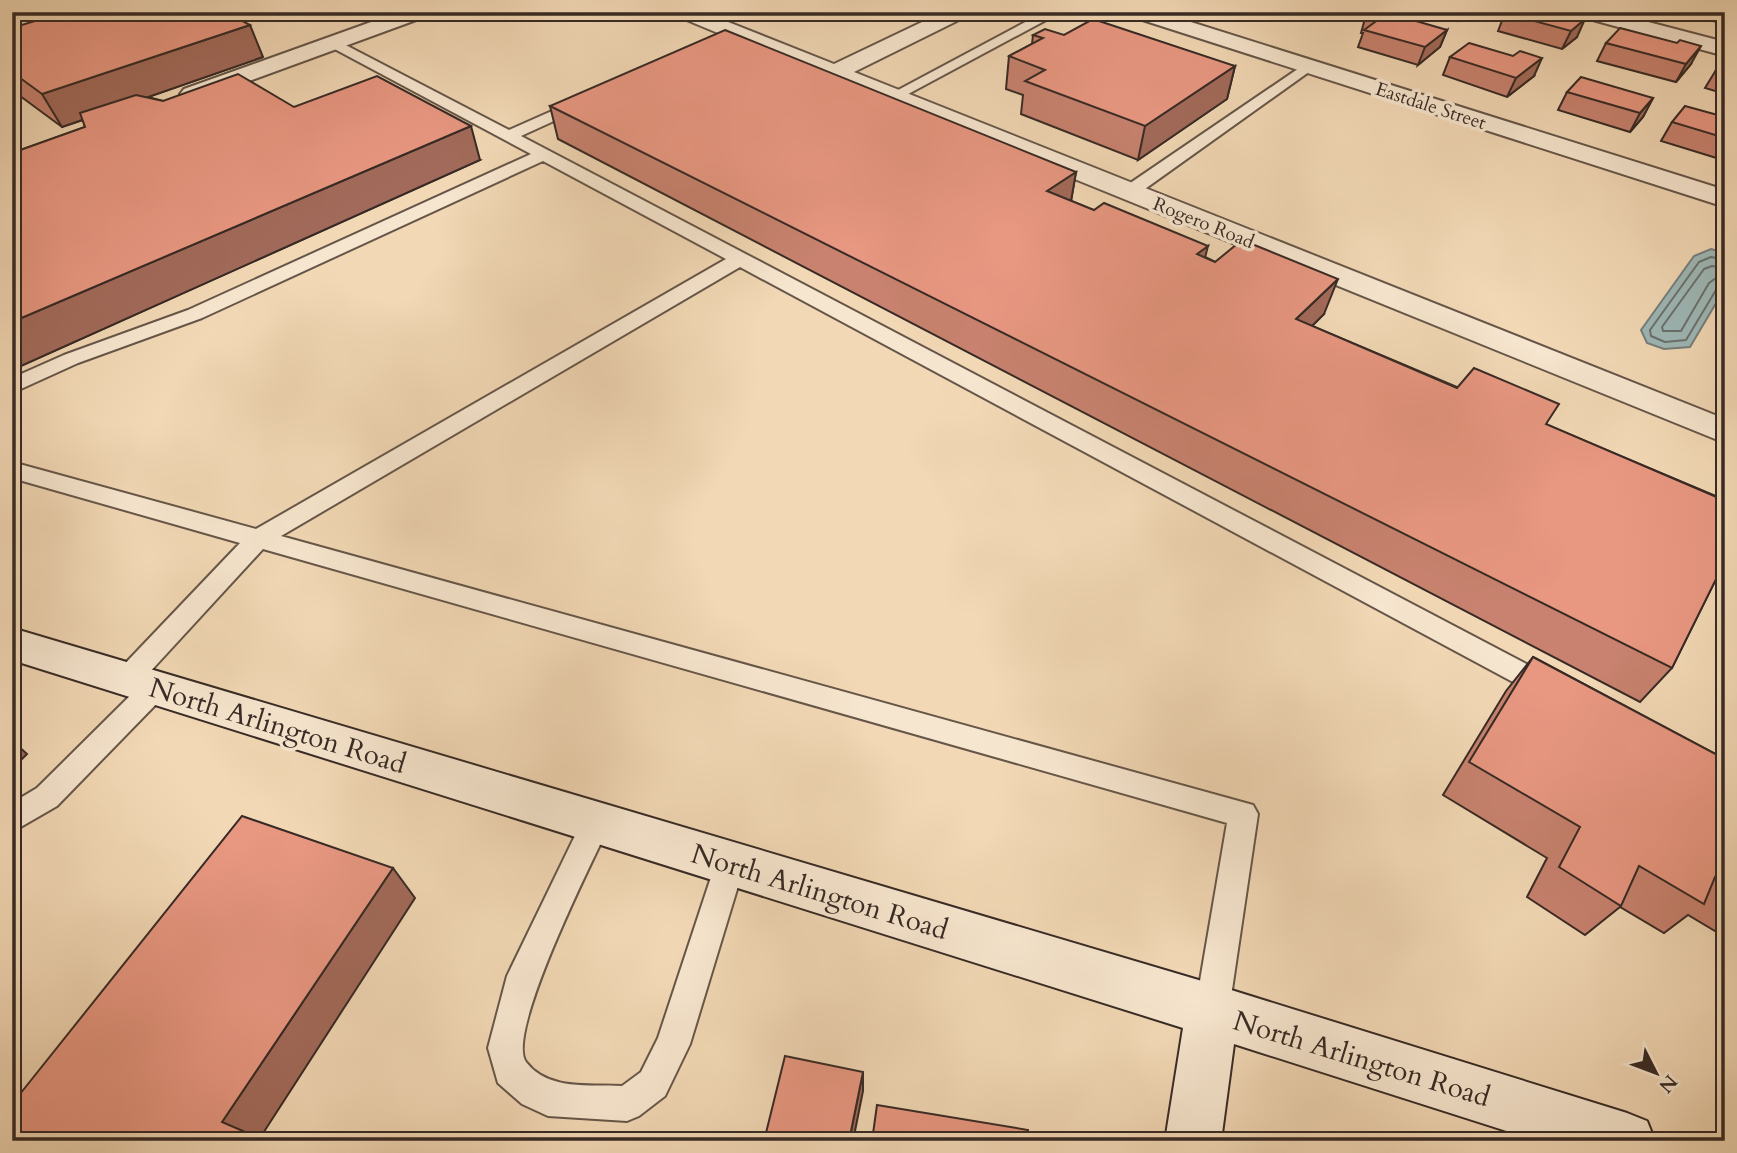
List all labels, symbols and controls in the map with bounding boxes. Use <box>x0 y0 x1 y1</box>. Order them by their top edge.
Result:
street label: Eastdale Street <box>1372 76 1489 136</box>
street label: Rogero Road <box>1149 191 1258 255</box>
street label: North Arlington Road <box>145 669 411 783</box>
street label: North Arlington Road <box>687 835 953 949</box>
street label: North Arlington Road <box>1229 1002 1495 1116</box>
north arrow <box>1622 1038 1692 1108</box>
text: N <box>1652 1069 1683 1099</box>

